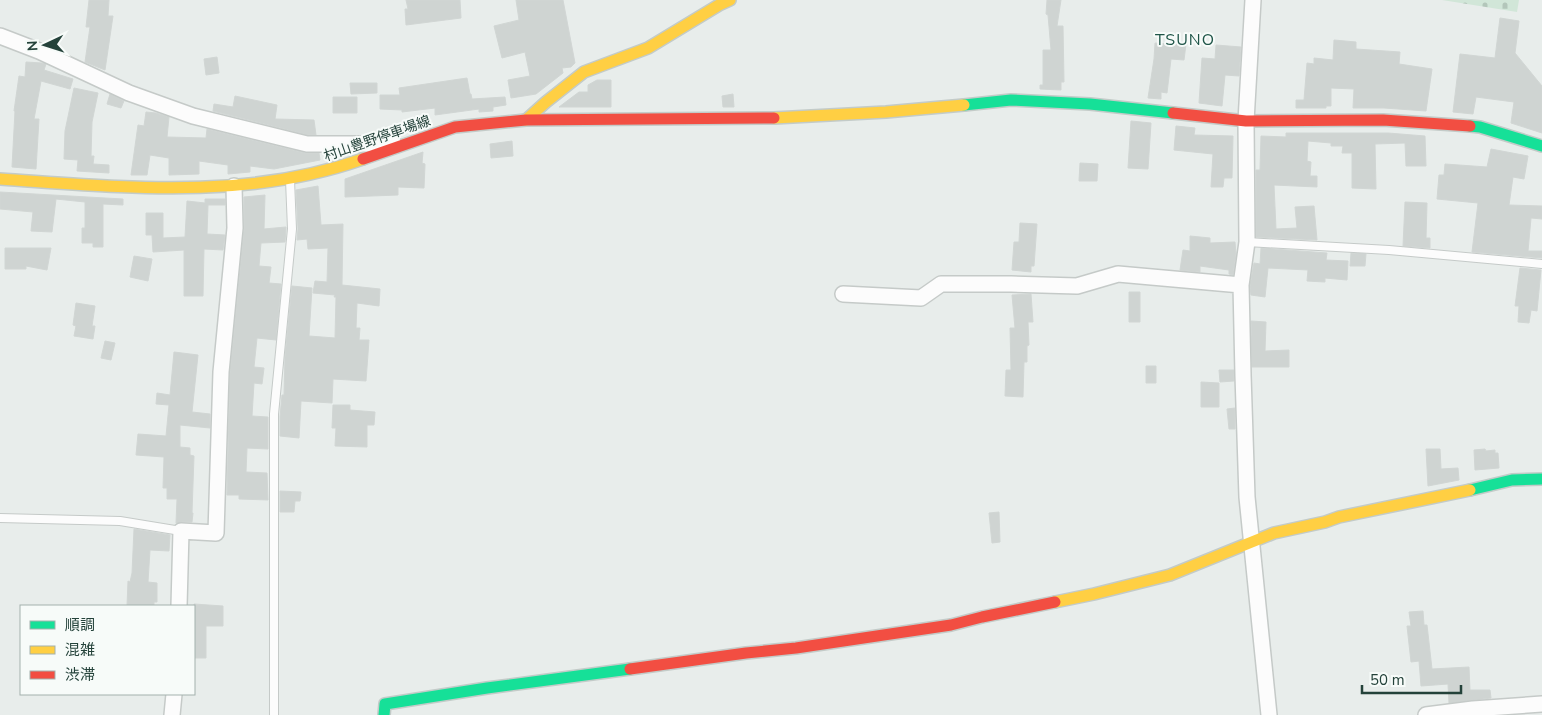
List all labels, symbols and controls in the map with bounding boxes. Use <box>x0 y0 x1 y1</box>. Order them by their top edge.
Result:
north arrow <box>20 20 70 70</box>
district label: TSUNO <box>1155 29 1215 51</box>
text: N <box>23 40 42 52</box>
street label: 村山豊野停車場線 <box>321 111 433 166</box>
legend <box>20 605 195 695</box>
text: 順調 <box>65 615 95 635</box>
text: 混雑 <box>65 640 95 660</box>
scale bar <box>1362 662 1461 694</box>
text: 渋滞 <box>65 665 95 685</box>
text: 50 m <box>1370 670 1405 690</box>

